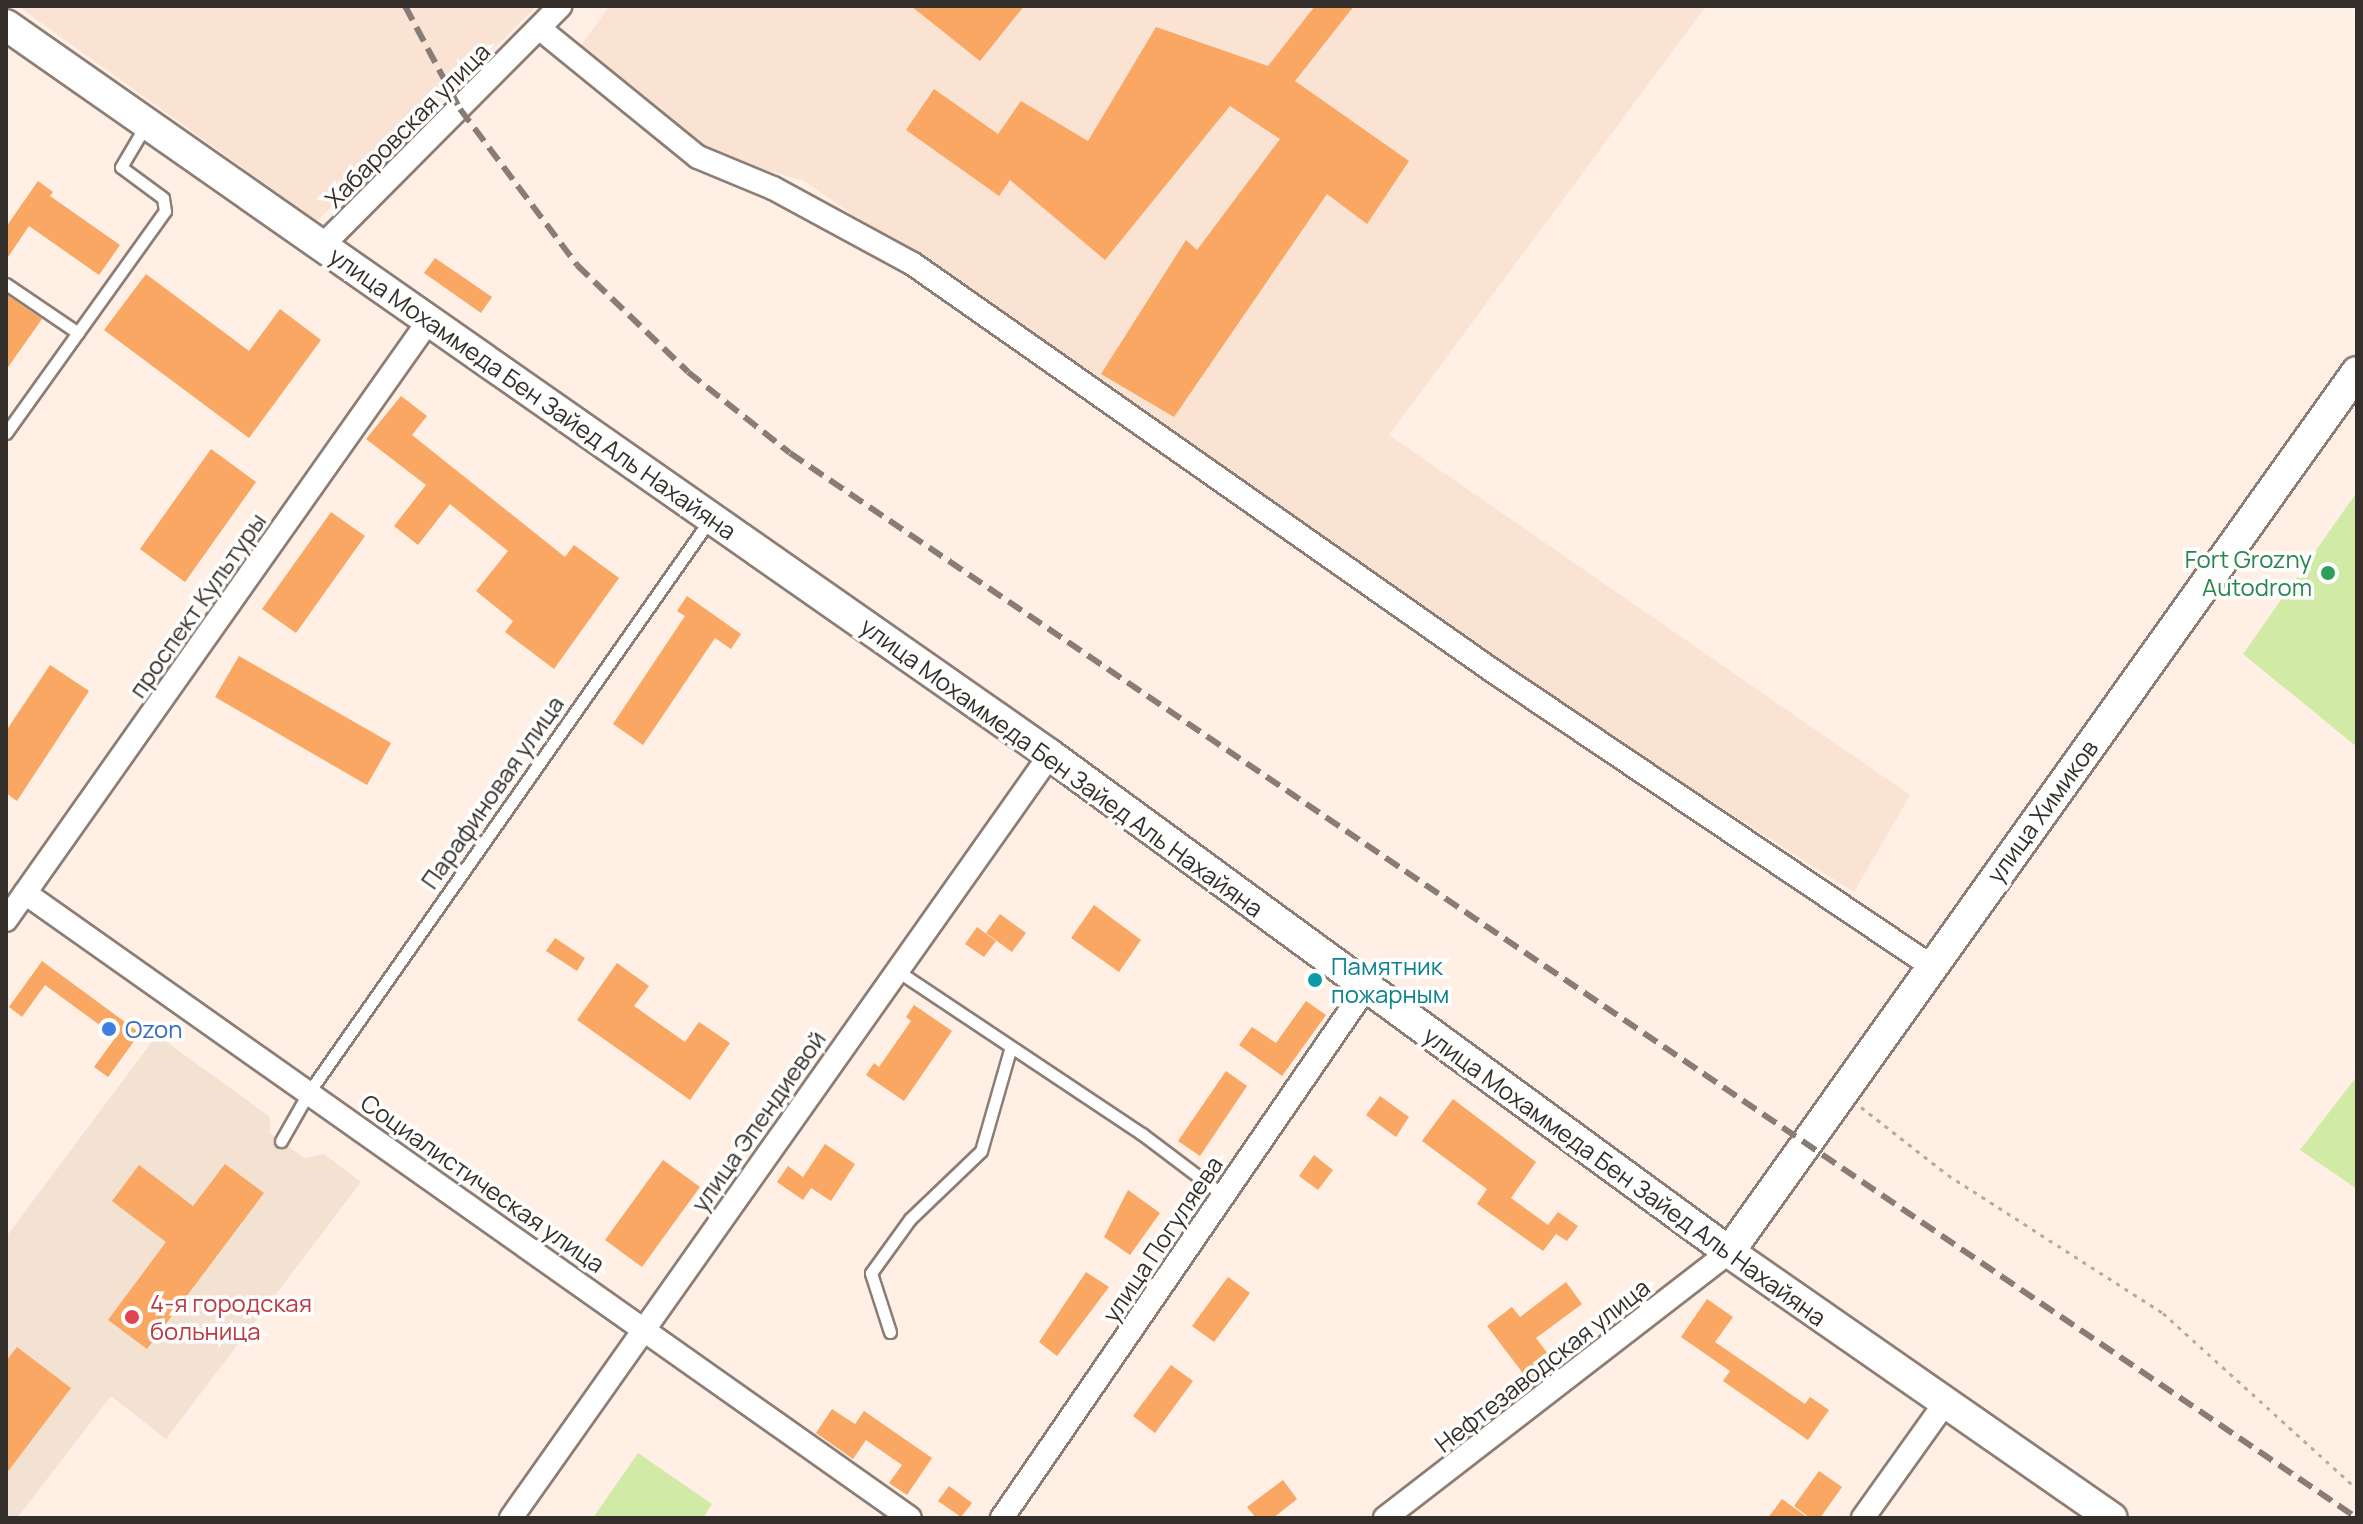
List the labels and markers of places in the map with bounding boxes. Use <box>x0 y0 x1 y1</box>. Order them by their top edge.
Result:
place label: Fort Grozny Autodrom <box>2185 545 2312 601</box>
marker: Fort Grozny Autodrom <box>2319 564 2337 582</box>
place label: Памятник пожарным <box>1331 952 1449 1008</box>
marker: Памятник пожарным <box>1306 971 1324 989</box>
place label: Ozon <box>125 1015 183 1043</box>
marker: Ozon <box>100 1020 118 1038</box>
place label: 4-я городская больница <box>150 1289 312 1345</box>
marker: 4-я городская больница <box>121 1306 143 1328</box>

